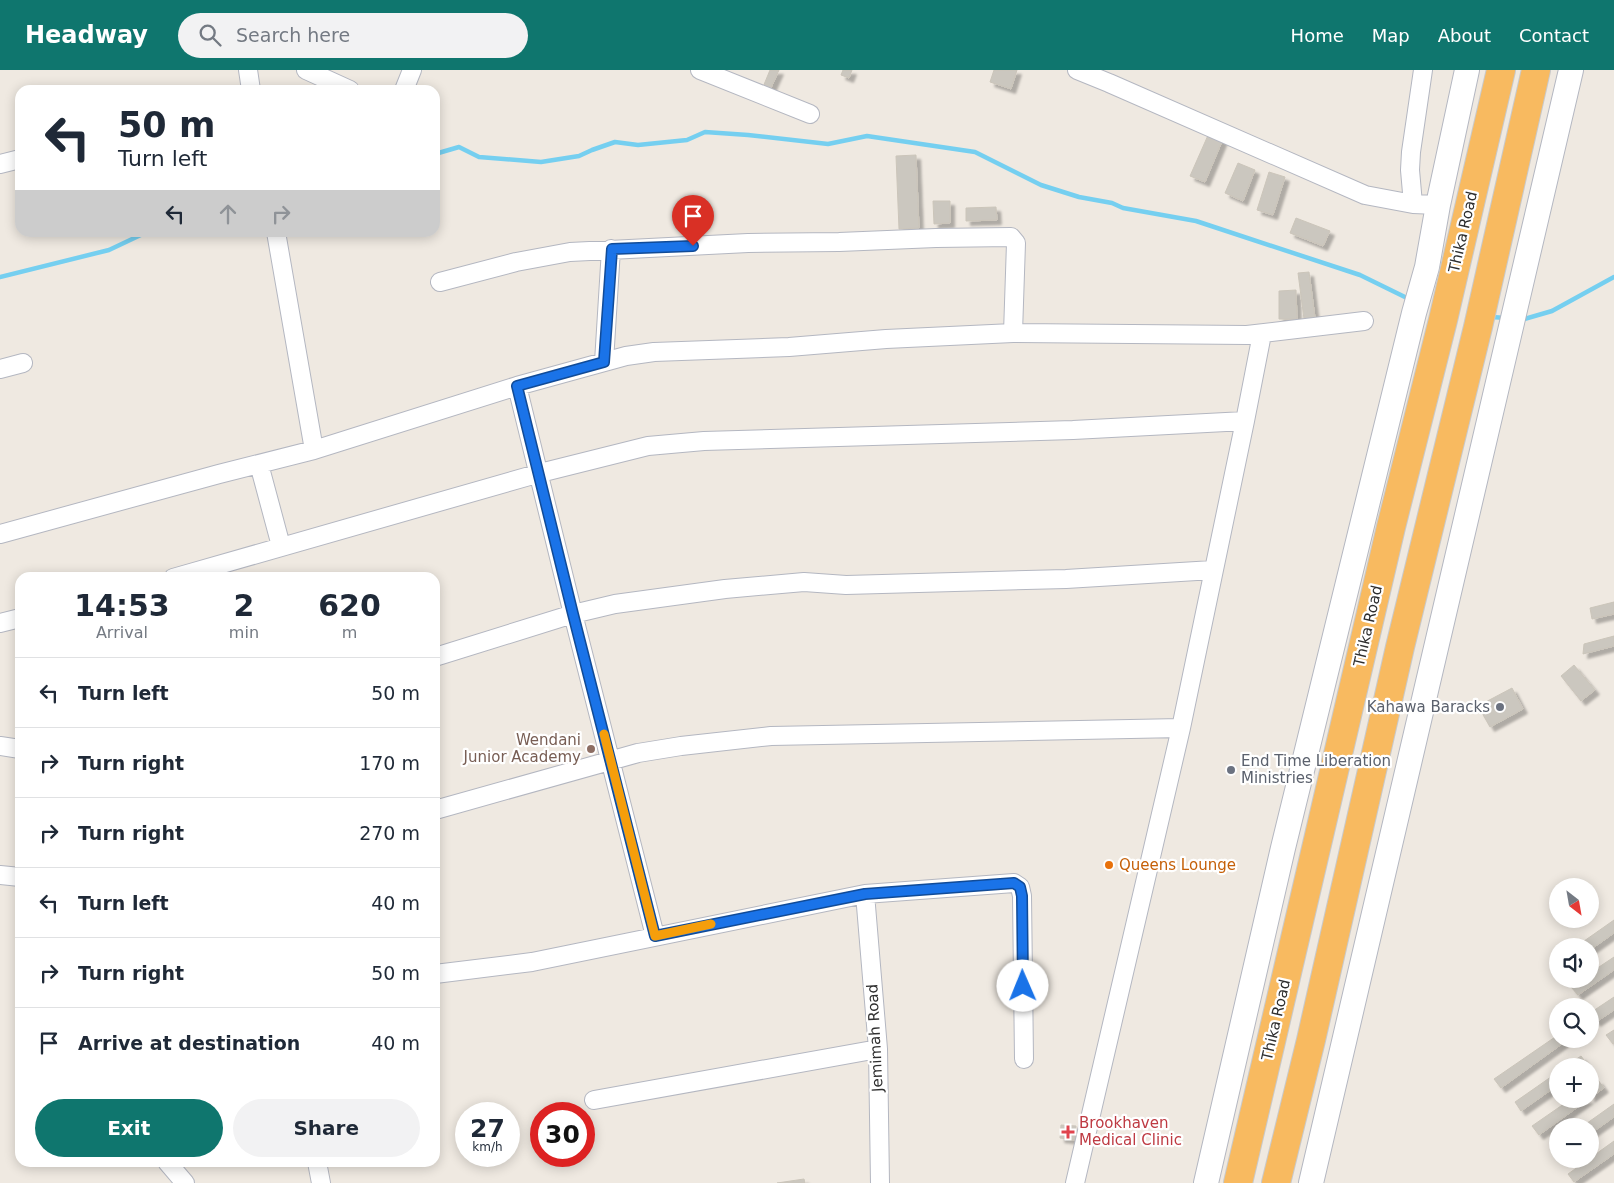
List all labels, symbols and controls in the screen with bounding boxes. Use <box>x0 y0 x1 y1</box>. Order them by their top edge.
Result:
search box <box>178 13 528 58</box>
text: Headway <box>25 21 148 49</box>
icon: search <box>196 21 224 49</box>
text: Search here <box>236 24 350 46</box>
text: Home <box>1291 25 1344 46</box>
text: Map <box>1372 25 1410 46</box>
text: About <box>1438 25 1491 46</box>
text: Contact <box>1519 25 1589 46</box>
icon: left <box>35 105 100 170</box>
text: 50 m <box>118 105 215 145</box>
text: Turn left <box>118 146 207 171</box>
street label: Thika Road <box>1445 190 1481 275</box>
pin <box>672 195 714 246</box>
icon: left <box>161 200 189 228</box>
icon: ahead <box>214 200 242 228</box>
icon: right <box>267 200 295 228</box>
icon: arrive <box>679 202 707 230</box>
street label: Thika Road <box>1350 584 1386 669</box>
text: 14:53 <box>74 588 170 623</box>
text: 2 <box>233 588 254 623</box>
text: 620 <box>318 588 381 623</box>
text: Arrival <box>96 623 148 642</box>
text: min <box>229 623 259 642</box>
text: m <box>342 623 357 642</box>
icon: left <box>35 679 63 707</box>
text: Turn left <box>78 682 169 704</box>
text: 50 m <box>371 682 420 704</box>
place label: Kahawa Baracks <box>1367 698 1490 716</box>
marker: Kahawa Baracks <box>1494 701 1506 713</box>
place label: Wendani Junior Academy <box>463 731 581 766</box>
marker: Wendani Junior Academy <box>585 743 597 755</box>
icon: right <box>35 749 63 777</box>
text: Turn right <box>78 752 184 774</box>
text: 170 m <box>359 752 420 774</box>
place label: End Time Liberation Ministries <box>1241 752 1391 787</box>
marker: End Time Liberation Ministries <box>1225 764 1237 776</box>
icon: right <box>35 819 63 847</box>
text: Turn right <box>78 822 184 844</box>
text: 270 m <box>359 822 420 844</box>
place label: Queens Lounge <box>1119 856 1236 874</box>
marker: Queens Lounge <box>1103 859 1115 871</box>
north arrow <box>1549 878 1599 928</box>
map controls <box>1549 878 1599 1168</box>
icon: left <box>35 889 63 917</box>
text: Turn left <box>78 892 169 914</box>
text: 40 m <box>371 892 420 914</box>
button: sound <box>1549 938 1599 988</box>
icon: right <box>35 959 63 987</box>
position arrow <box>996 959 1048 1011</box>
text: Turn right <box>78 962 184 984</box>
text: 50 m <box>371 962 420 984</box>
street label: Thika Road <box>1258 978 1294 1063</box>
street label: Jemimah Road <box>863 984 887 1093</box>
button: search <box>1549 998 1599 1048</box>
icon: arrive <box>35 1029 63 1057</box>
text: Arrive at destination <box>78 1032 300 1054</box>
text: 40 m <box>371 1032 420 1054</box>
button: + <box>1549 1058 1599 1108</box>
button: Exit <box>35 1099 223 1157</box>
button: Share <box>233 1099 420 1157</box>
speed limit sign: 30 <box>530 1102 595 1167</box>
text: 27 <box>470 1114 505 1143</box>
place label: Brookhaven Medical Clinic <box>1079 1114 1182 1149</box>
button: − <box>1549 1118 1599 1168</box>
marker: Brookhaven Medical Clinic <box>1061 1125 1075 1139</box>
text: km/h <box>472 1140 503 1154</box>

